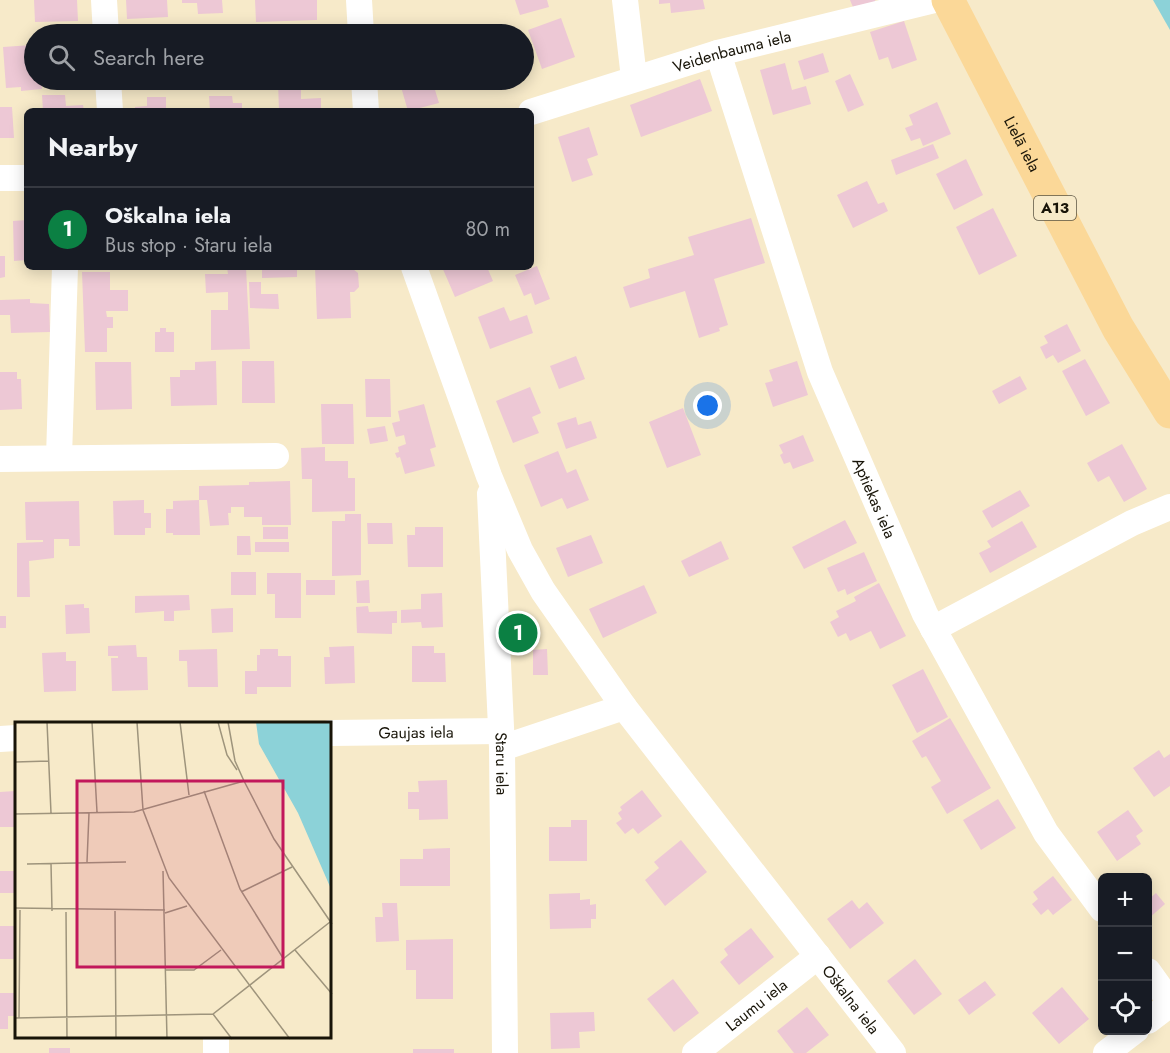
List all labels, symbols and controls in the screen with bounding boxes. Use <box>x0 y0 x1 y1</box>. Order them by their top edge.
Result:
search box <box>24 24 534 90</box>
street label: Veidenbauma iela <box>670 25 793 79</box>
icon: search <box>45 41 78 74</box>
text: Search here <box>93 41 204 73</box>
street label: Lielā iela <box>998 112 1046 176</box>
text: Nearby <box>48 128 137 166</box>
road number: A13 <box>1034 196 1076 220</box>
text: Oškalna iela <box>105 199 231 231</box>
text: 1 <box>62 215 73 244</box>
text: 80 m <box>465 215 510 244</box>
text: Bus stop · Staru iela <box>105 231 272 260</box>
your location <box>693 391 722 420</box>
street label: Aptiekas iela <box>846 454 902 542</box>
pin: 1 <box>498 610 538 656</box>
street label: Gaujas iela <box>378 721 454 744</box>
inset map <box>15 722 332 1038</box>
street label: Staru iela <box>489 732 513 795</box>
map controls <box>1098 873 1152 1035</box>
button: + <box>1098 873 1152 927</box>
button: − <box>1098 927 1152 981</box>
street label: Oškalna iela <box>817 960 885 1039</box>
street label: Laumu iela <box>721 974 792 1037</box>
button: locate <box>1098 981 1152 1035</box>

